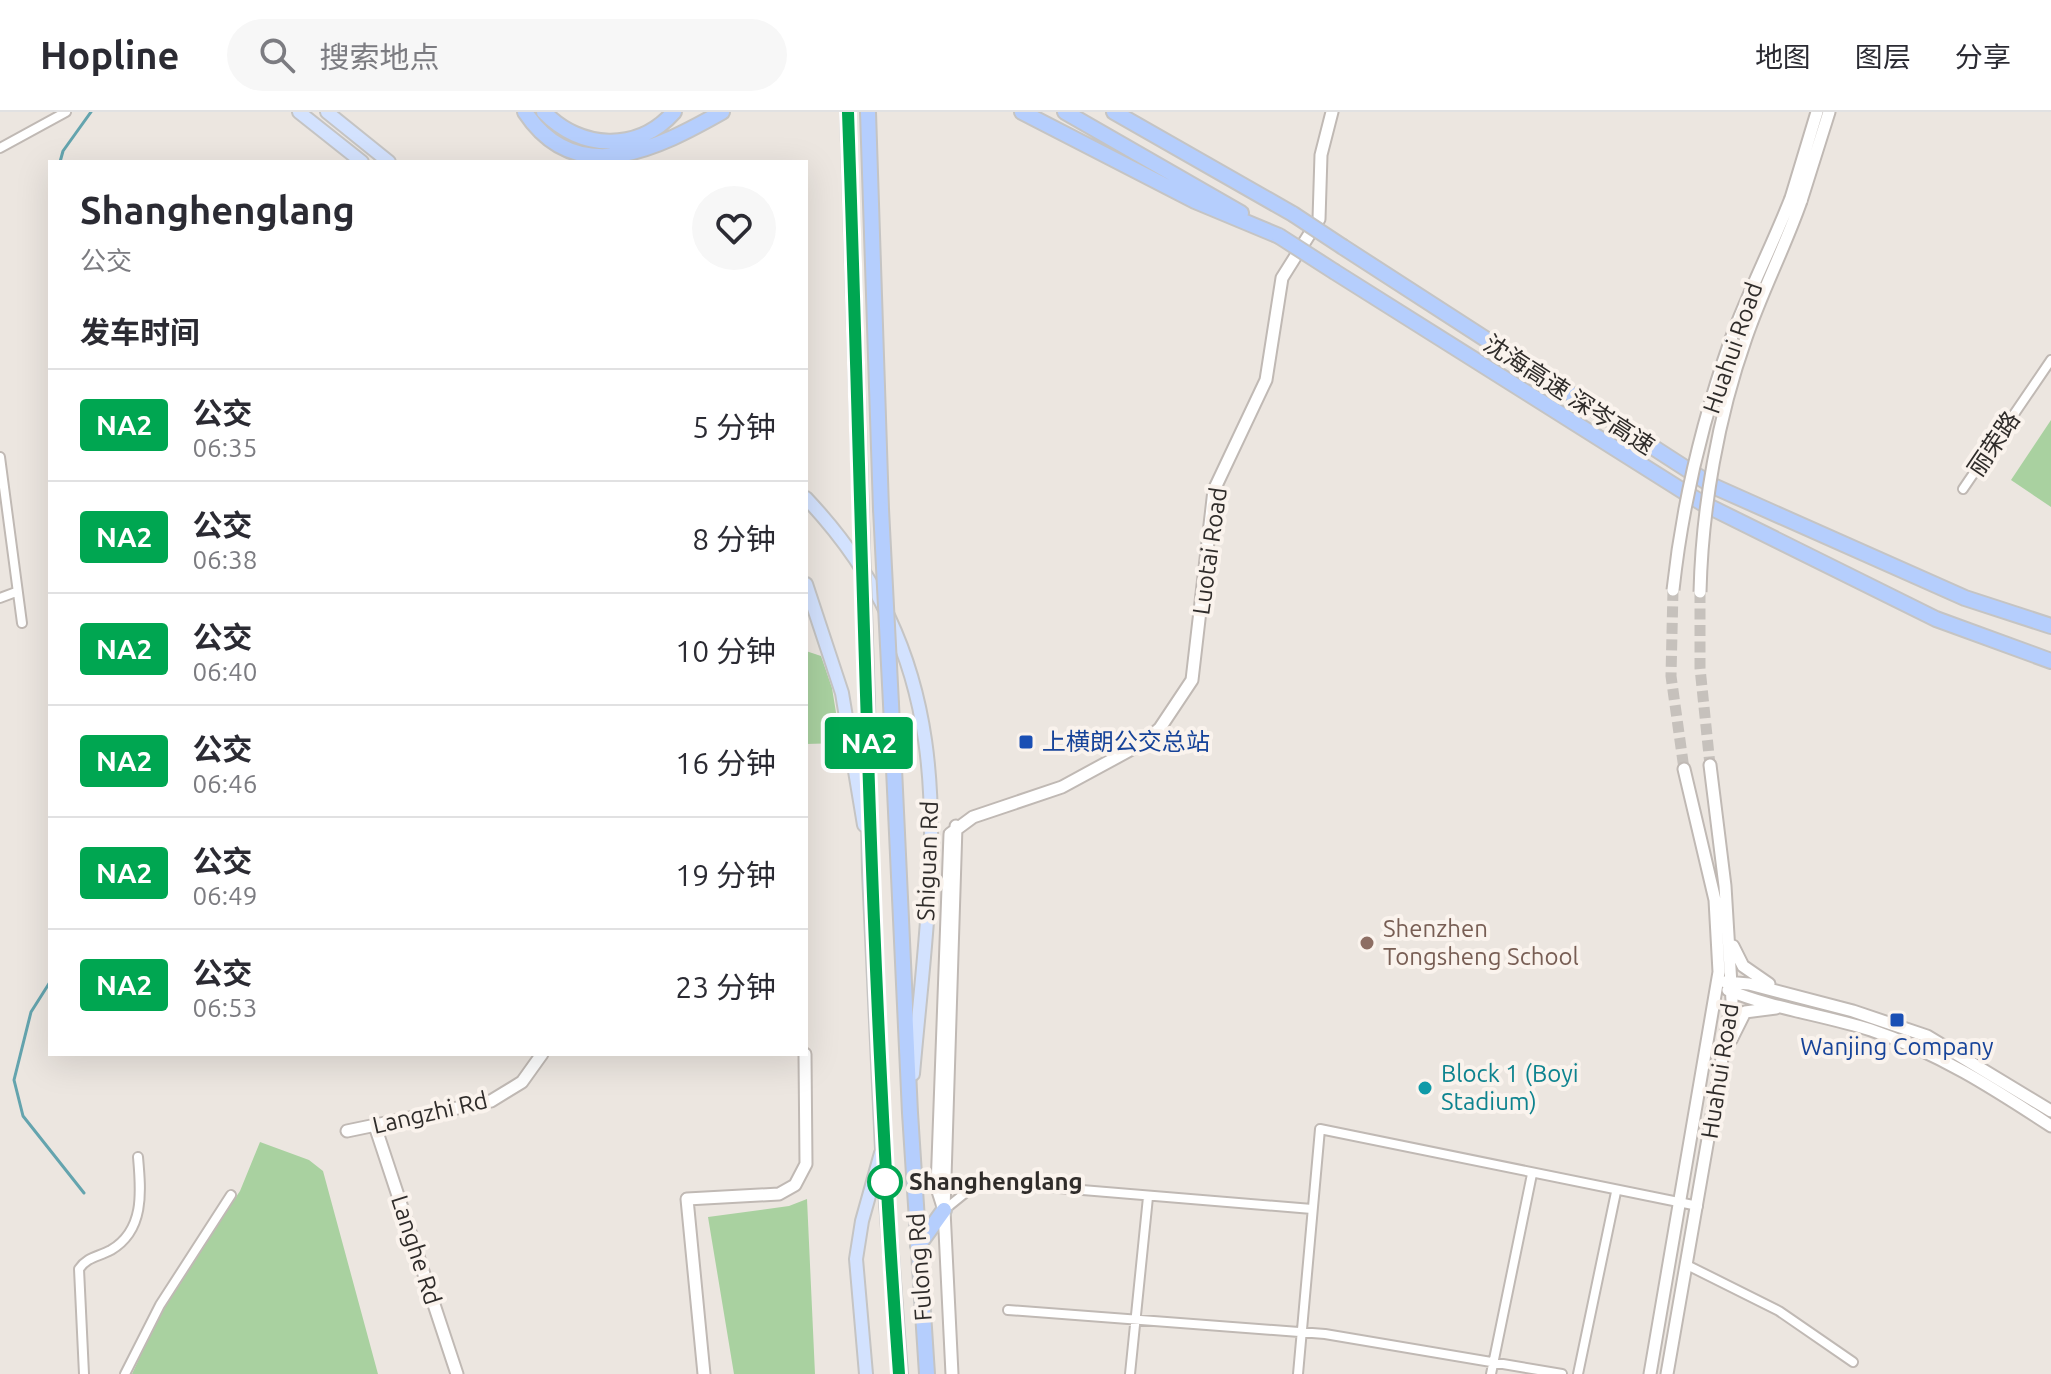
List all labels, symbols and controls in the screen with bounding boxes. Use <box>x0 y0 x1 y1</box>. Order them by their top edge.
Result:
search box <box>227 19 787 91</box>
icon: search <box>255 33 299 77</box>
text: Hopline <box>40 34 179 76</box>
text: 搜索地点 <box>319 40 439 74</box>
text: 地图 <box>1755 41 1811 72</box>
text: 图层 <box>1855 41 1911 72</box>
text: 分享 <box>1955 41 2011 72</box>
button: heart <box>692 186 776 270</box>
text: Shanghenglang <box>80 189 355 231</box>
text: 公交 <box>80 246 132 275</box>
street label: Huahui Road <box>1697 279 1768 417</box>
text: 发车时间 <box>80 315 200 349</box>
street label: 沈海高速 深岑高速 <box>1479 329 1659 460</box>
text: 公交 <box>192 396 252 430</box>
street label: 丽荣路 <box>1962 406 2025 481</box>
text: NA2 <box>96 409 152 440</box>
text: 5 分钟 <box>692 410 776 444</box>
text: 06:35 <box>192 433 257 462</box>
street label: Luotai Road <box>1187 486 1232 616</box>
text: 公交 <box>192 508 252 542</box>
text: NA2 <box>96 521 152 552</box>
text: 8 分钟 <box>692 522 776 556</box>
text: 06:38 <box>192 545 257 574</box>
text: 公交 <box>192 620 252 654</box>
text: NA2 <box>96 633 152 664</box>
text: 10 分钟 <box>675 634 776 668</box>
text: 06:40 <box>192 657 257 686</box>
line badge: NA2 <box>823 717 915 769</box>
text: NA2 <box>841 727 897 758</box>
place label: 上横朗公交总站 <box>1042 728 1210 755</box>
text: 公交 <box>192 732 252 766</box>
marker: 上横朗公交总站 <box>1017 733 1035 751</box>
text: NA2 <box>96 745 152 776</box>
text: 16 分钟 <box>675 746 776 780</box>
text: 06:46 <box>192 769 257 798</box>
street label: Shiguan Rd <box>912 800 943 921</box>
text: 公交 <box>192 844 252 878</box>
text: NA2 <box>96 857 152 888</box>
text: 19 分钟 <box>675 858 776 892</box>
text: 06:49 <box>192 881 257 910</box>
place label: Shenzhen Tongsheng School <box>1383 915 1579 970</box>
marker: Shenzhen Tongsheng School <box>1358 934 1376 952</box>
text: 公交 <box>192 956 252 990</box>
text: NA2 <box>96 969 152 1000</box>
text: 23 分钟 <box>675 970 776 1004</box>
text: 06:53 <box>192 993 257 1022</box>
street label: Huahui Road <box>1695 1001 1744 1141</box>
marker: Wanjing Company <box>1888 1011 1906 1029</box>
place label: Wanjing Company <box>1800 1033 1994 1060</box>
place label: Block 1 (Boyi Stadium) <box>1441 1060 1579 1115</box>
marker: Block 1 (Boyi Stadium) <box>1416 1079 1434 1097</box>
street label: Langzhi Rd <box>370 1086 490 1139</box>
marker: Shanghenglang <box>868 1165 902 1199</box>
place label: Shanghenglang <box>909 1168 1083 1195</box>
street label: Langhe Rd <box>386 1192 447 1308</box>
street label: Fulong Rd <box>902 1212 937 1322</box>

